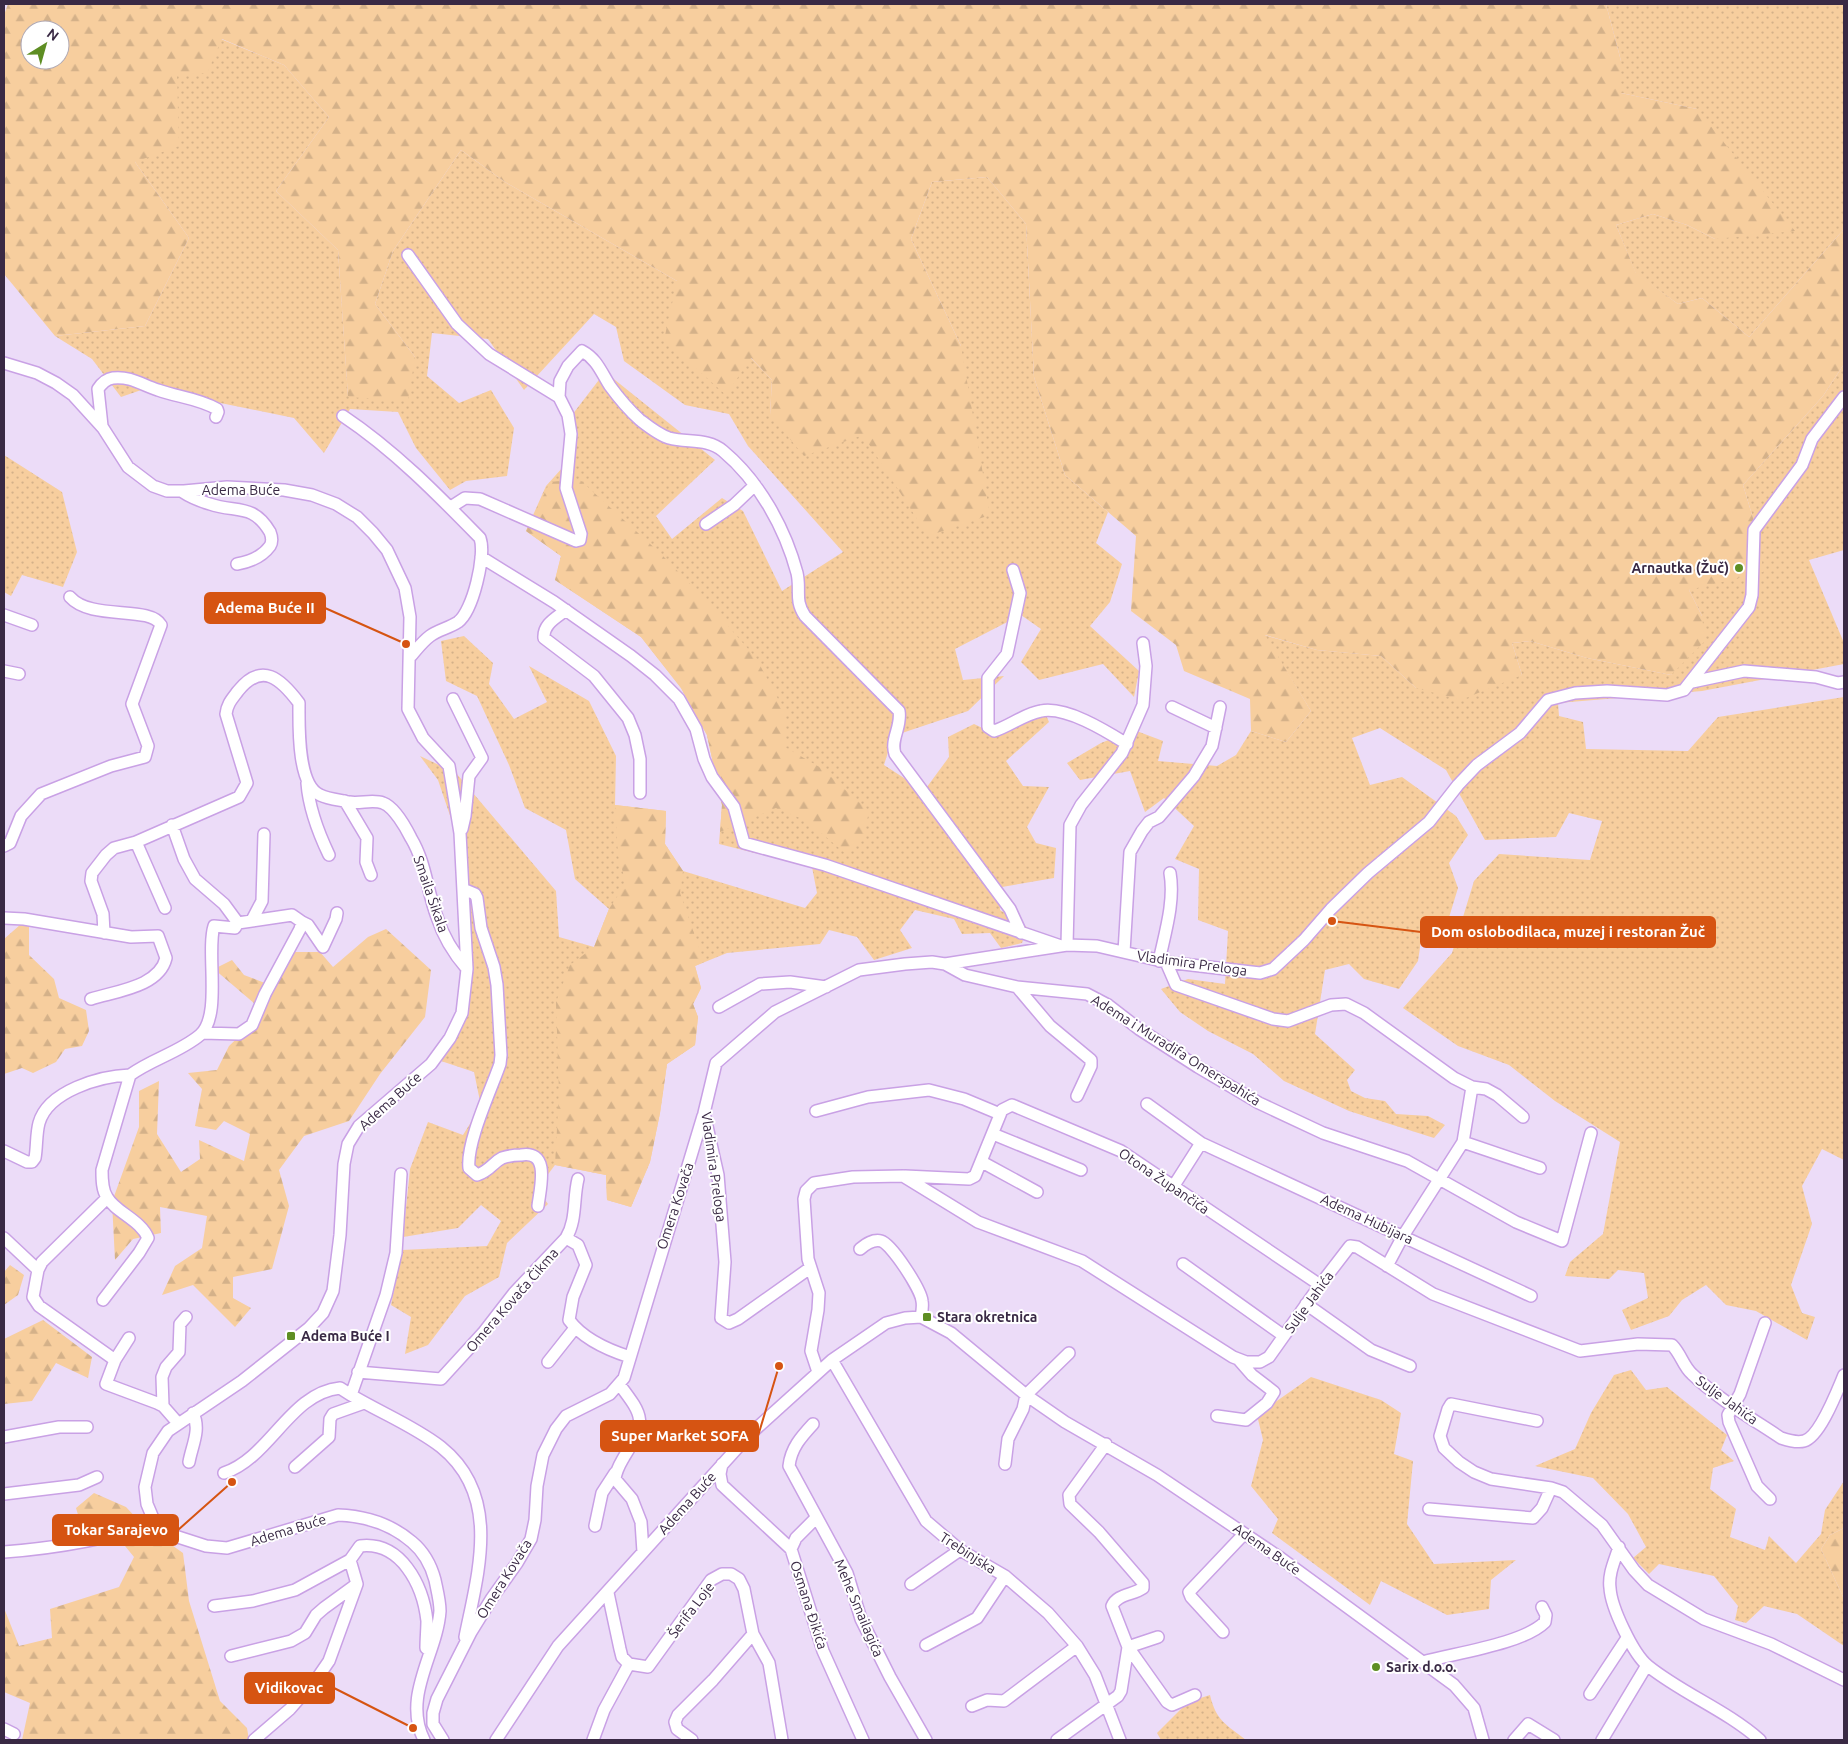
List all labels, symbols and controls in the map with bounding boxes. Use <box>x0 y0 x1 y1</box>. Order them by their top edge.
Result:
north arrow <box>20 20 70 70</box>
text: N <box>44 25 62 44</box>
street label: Adema Buće <box>202 482 280 498</box>
place label: Arnautka (Žuč) <box>1632 559 1729 576</box>
marker: Arnautka (Žuč) <box>1733 562 1745 574</box>
callout: Adema Buće II <box>205 593 325 623</box>
text: Adema Buće II <box>215 599 315 616</box>
street label: Smaila Šikala <box>410 853 453 934</box>
callout: Dom oslobodilaca, muzej i restoran Žuč <box>1421 917 1715 947</box>
text: Dom oslobodilaca, muzej i restoran Žuč <box>1431 923 1705 940</box>
street label: Vladimira Preloga <box>1136 947 1248 979</box>
street label: Adema i Muradifa Omerspahića <box>1088 991 1264 1109</box>
street label: Adema Buće <box>355 1069 425 1133</box>
street label: Vladimira Preloga <box>698 1111 730 1223</box>
street label: Otona Župančića <box>1116 1144 1213 1217</box>
street label: Omera Kovača <box>653 1160 697 1252</box>
street label: Adema Hubijara <box>1318 1191 1416 1247</box>
street label: Omera Kovača Čikma <box>462 1244 561 1355</box>
street label: Sulje Jahića <box>1281 1268 1337 1336</box>
place label: Stara okretnica <box>937 1309 1037 1325</box>
marker: Stara okretnica <box>921 1311 933 1323</box>
place label: Adema Buće I <box>301 1328 390 1344</box>
marker: Adema Buće I <box>285 1330 297 1342</box>
street label: Sulje Jahića <box>1693 1372 1761 1428</box>
callout: Super Market SOFA <box>601 1421 758 1451</box>
text: Super Market SOFA <box>611 1427 749 1444</box>
street label: Adema Buće <box>655 1468 719 1538</box>
street label: Adema Buće <box>248 1511 328 1549</box>
callout: Tokar Sarajevo <box>53 1515 178 1545</box>
street label: Adema Buće <box>1230 1520 1304 1578</box>
text: Tokar Sarajevo <box>64 1521 168 1538</box>
street label: Trebinjska <box>937 1529 999 1577</box>
street label: Omera Kovača <box>473 1536 535 1622</box>
street label: Mehe Smailagića <box>831 1557 887 1659</box>
street label: Osmana Đikića <box>787 1559 831 1651</box>
street label: Šerifa Loje <box>664 1578 717 1641</box>
place label: Sarix d.o.o. <box>1386 1659 1457 1675</box>
marker: Sarix d.o.o. <box>1370 1661 1382 1673</box>
callout: Vidikovac <box>245 1673 334 1703</box>
text: Vidikovac <box>255 1679 323 1696</box>

